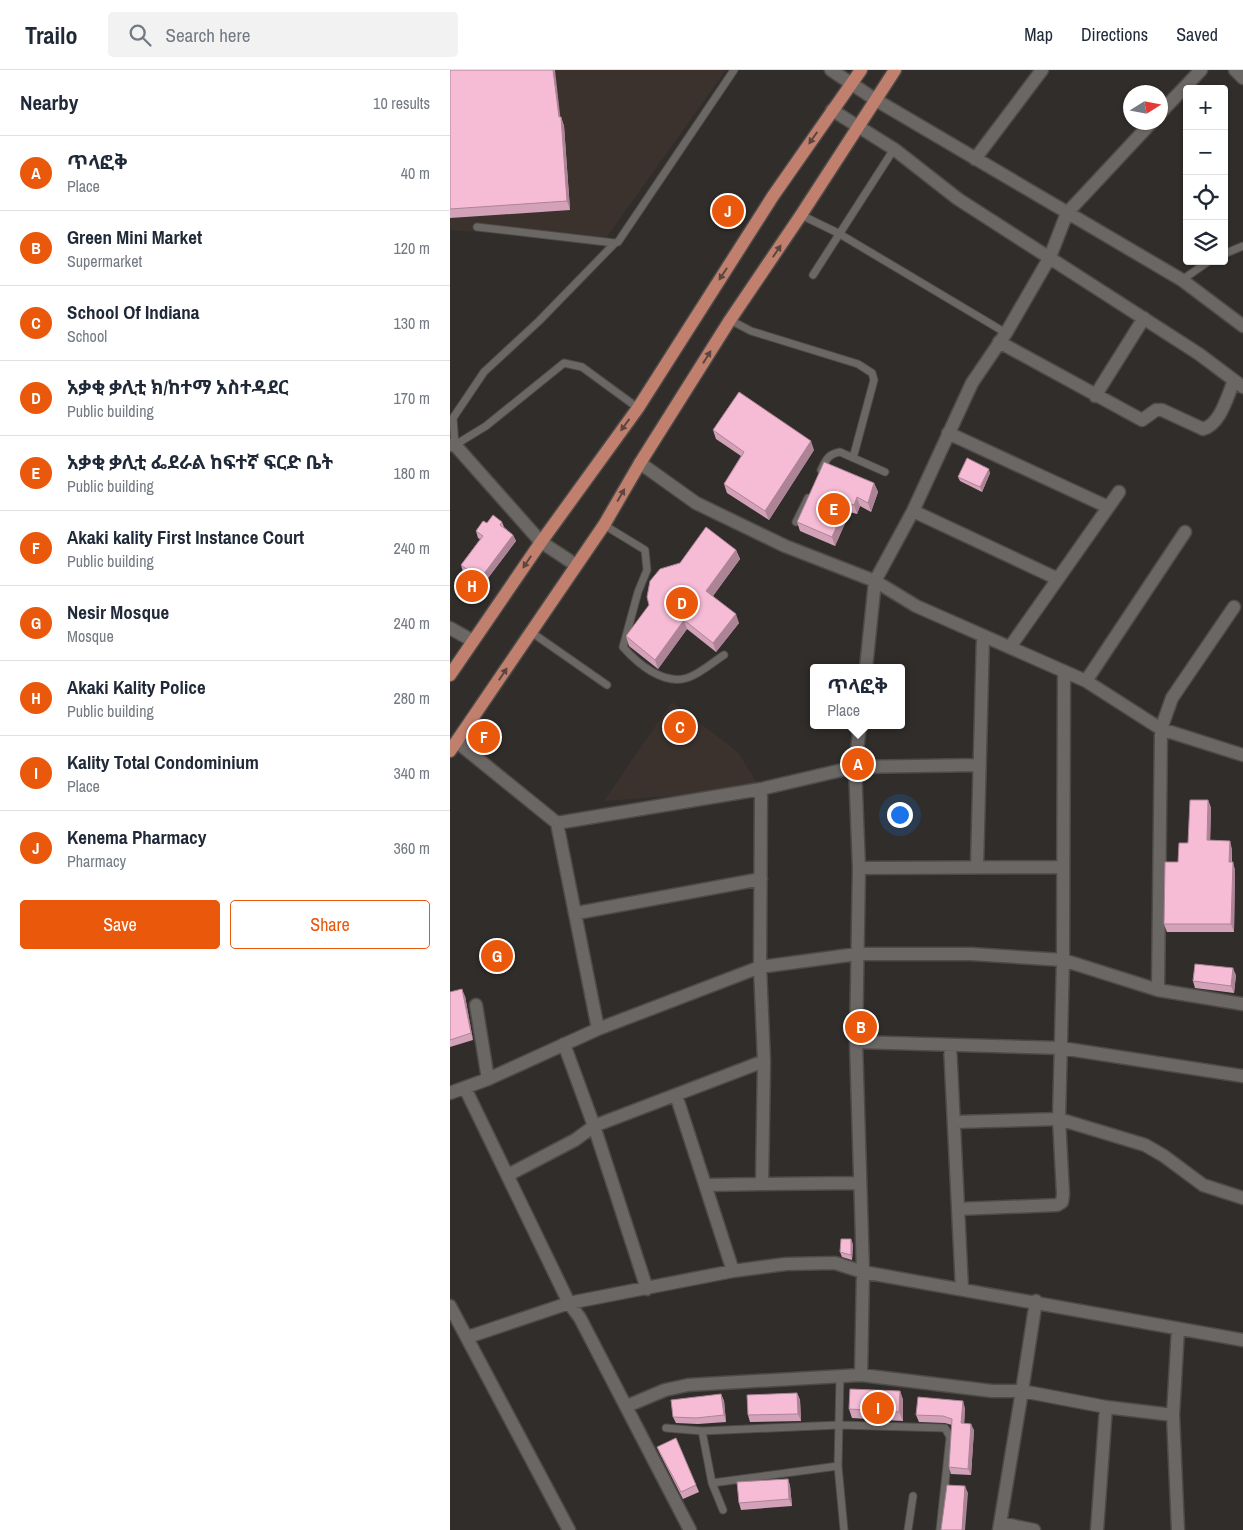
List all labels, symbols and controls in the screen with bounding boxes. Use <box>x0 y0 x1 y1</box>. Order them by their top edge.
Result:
search box <box>108 12 458 57</box>
text: Trailo <box>25 19 78 51</box>
icon: search <box>126 21 154 49</box>
text: Search here <box>166 22 250 48</box>
text: Map <box>1024 22 1053 47</box>
text: Directions <box>1081 22 1148 47</box>
text: Saved <box>1176 22 1218 47</box>
north arrow <box>1123 85 1168 130</box>
map controls <box>1183 85 1228 265</box>
button: + <box>1183 85 1228 130</box>
text: Nearby <box>20 88 78 117</box>
text: 10 results <box>373 92 430 114</box>
button: − <box>1183 130 1228 175</box>
one-way arrow <box>808 131 817 145</box>
text: ጥላፎቅ <box>67 149 128 175</box>
text: A <box>31 162 41 184</box>
text: 40 m <box>401 162 430 184</box>
text: Place <box>67 175 100 197</box>
button: locate <box>1183 175 1228 220</box>
pin: J <box>712 192 744 230</box>
button: layers <box>1183 220 1228 265</box>
text: Green Mini Market <box>67 224 202 250</box>
text: B <box>31 237 41 259</box>
text: 120 m <box>394 237 430 259</box>
one-way arrow <box>772 244 781 258</box>
text: Supermarket <box>67 250 142 272</box>
one-way arrow <box>718 267 728 280</box>
text: School Of Indiana <box>67 299 199 325</box>
text: C <box>31 312 41 334</box>
text: 130 m <box>394 312 430 334</box>
text: School <box>67 325 107 347</box>
one-way arrow <box>702 350 712 363</box>
text: አቃቂ ቃሊቲ ክ/ከተማ አስተዳደር <box>67 374 288 400</box>
text: D <box>31 387 41 409</box>
text: 170 m <box>394 387 430 409</box>
text: Public building <box>67 400 154 422</box>
one-way arrow <box>620 418 631 431</box>
text: አቃቂ ቃሊቲ ፌደራል ከፍተኛ ፍርድ ቤት <box>67 449 333 475</box>
text: E <box>32 462 40 484</box>
text: 180 m <box>394 462 430 484</box>
text: Public building <box>67 475 154 497</box>
one-way arrow <box>617 488 626 501</box>
pin: E <box>818 490 850 528</box>
text: Akaki kality First Instance Court <box>67 524 304 550</box>
text: F <box>32 537 40 559</box>
text: 240 m <box>394 537 430 559</box>
text: Public building <box>67 550 154 572</box>
one-way arrow <box>522 555 532 568</box>
pin: H <box>456 567 488 605</box>
pin: D <box>666 584 698 622</box>
text: Nesir Mosque <box>67 599 169 625</box>
text: G <box>31 612 41 634</box>
text: 240 m <box>394 612 430 634</box>
text: Mosque <box>67 625 114 647</box>
popup <box>810 664 905 729</box>
one-way arrow <box>498 667 508 681</box>
text: ጥላፎቅ <box>827 673 888 699</box>
text: Akaki Kality Police <box>67 674 206 700</box>
text: H <box>31 687 41 709</box>
text: 280 m <box>394 687 430 709</box>
text: Place <box>827 699 860 721</box>
text: Public building <box>67 700 154 722</box>
pin: C <box>664 708 696 746</box>
pin: F <box>468 718 500 756</box>
pin: A <box>842 745 874 783</box>
text: Kality Total Condominium <box>67 749 259 775</box>
text: I <box>34 762 38 784</box>
text: 340 m <box>394 762 430 784</box>
text: Place <box>67 775 100 797</box>
your location <box>887 802 913 828</box>
text: Kenema Pharmacy <box>67 824 206 850</box>
text: J <box>32 837 40 859</box>
text: 360 m <box>394 837 430 859</box>
text: Pharmacy <box>67 850 126 872</box>
button: Save <box>20 900 220 949</box>
button: Share <box>230 900 430 949</box>
pin: G <box>481 937 513 975</box>
pin: B <box>845 1008 877 1046</box>
pin: I <box>862 1389 894 1427</box>

